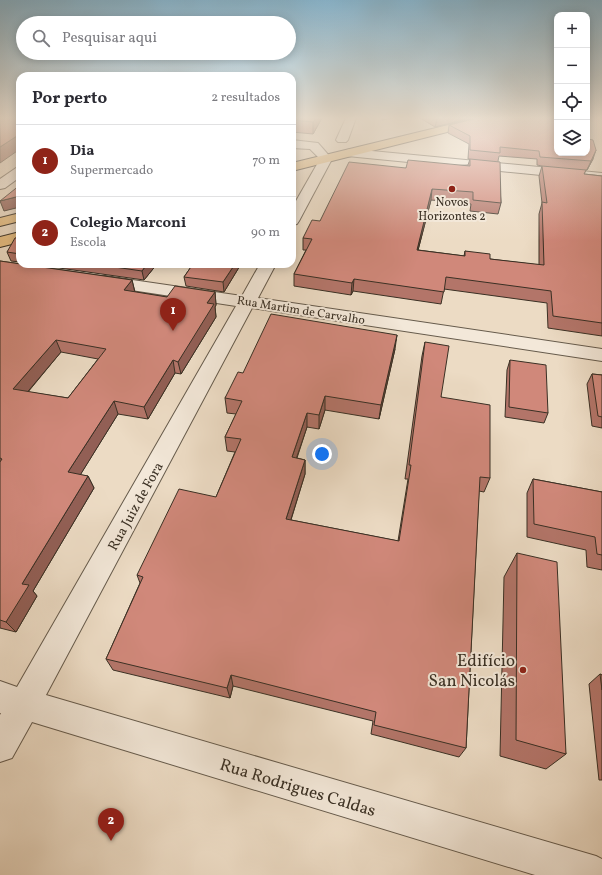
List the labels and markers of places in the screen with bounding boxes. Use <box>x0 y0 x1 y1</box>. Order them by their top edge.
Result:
marker: Novos Horizontes 2 <box>447 184 457 194</box>
place label: Novos Horizontes 2 <box>418 195 486 225</box>
pin: 1 <box>160 298 186 331</box>
place label: Edifício San Nicolás <box>429 650 515 693</box>
marker: Edifício San Nicolás <box>518 665 528 675</box>
pin: 2 <box>98 808 124 841</box>

